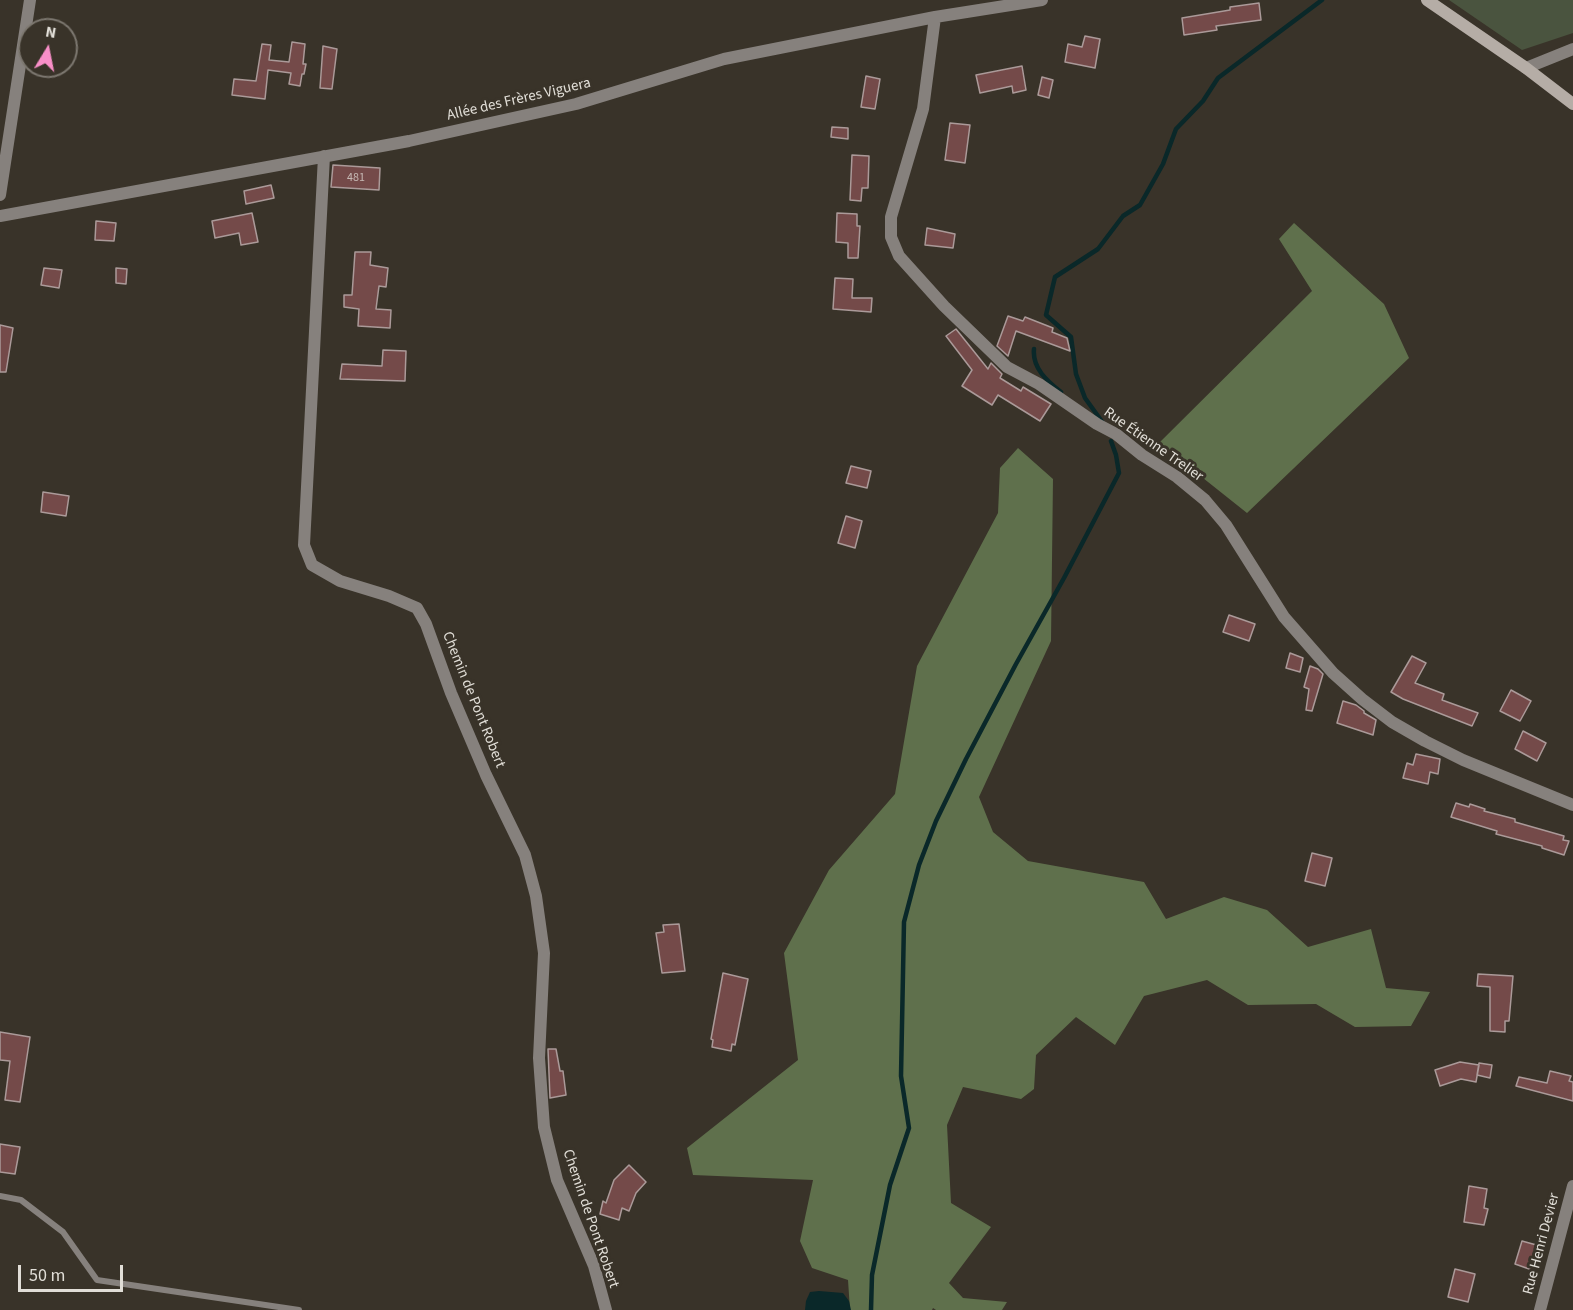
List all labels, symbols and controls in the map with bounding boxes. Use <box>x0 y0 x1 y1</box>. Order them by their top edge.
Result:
north arrow <box>18 18 78 78</box>
text: N <box>44 20 58 44</box>
street label: Allée des Frères Viguera <box>445 75 593 125</box>
house number: 481 <box>347 171 365 185</box>
street label: Rue Étienne Trelier <box>1100 404 1206 486</box>
street label: Chemin de Pont Robert <box>437 629 509 771</box>
street label: Chemin de Pont Robert <box>558 1147 622 1291</box>
street label: Rue Henri Devier <box>1520 1191 1564 1297</box>
scale bar <box>21 1253 126 1291</box>
text: 50 m <box>29 1263 65 1288</box>

